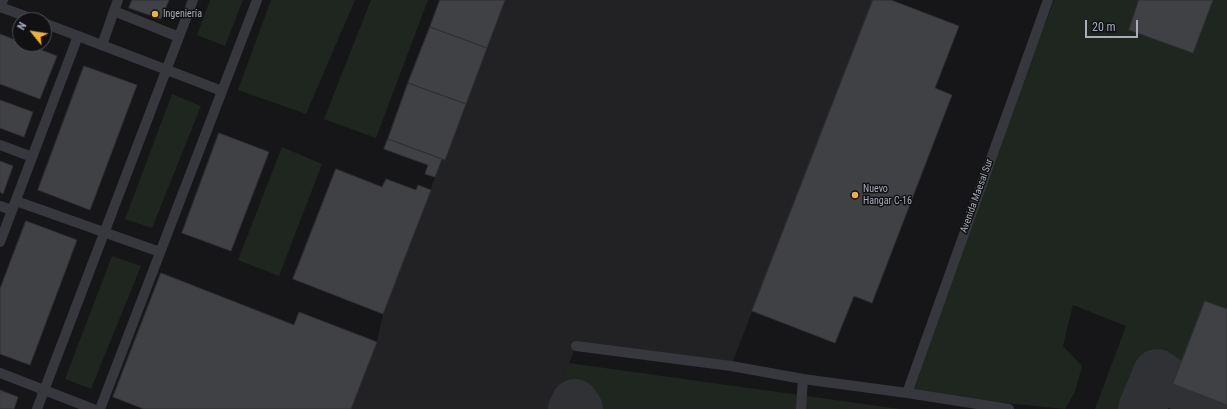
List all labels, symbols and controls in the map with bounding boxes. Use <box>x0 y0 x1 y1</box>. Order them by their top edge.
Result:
place label: Ingeniería <box>163 8 202 20</box>
marker: Ingeniería <box>150 9 160 19</box>
north arrow <box>12 12 52 52</box>
scale bar <box>1087 12 1140 38</box>
text: N <box>15 20 29 32</box>
text: 20 m <box>1092 20 1116 34</box>
street label: Avenida Maesal Sur <box>958 157 996 235</box>
place label: Nuevo Hangar C-16 <box>863 183 912 206</box>
marker: Nuevo Hangar C-16 <box>850 190 860 200</box>

